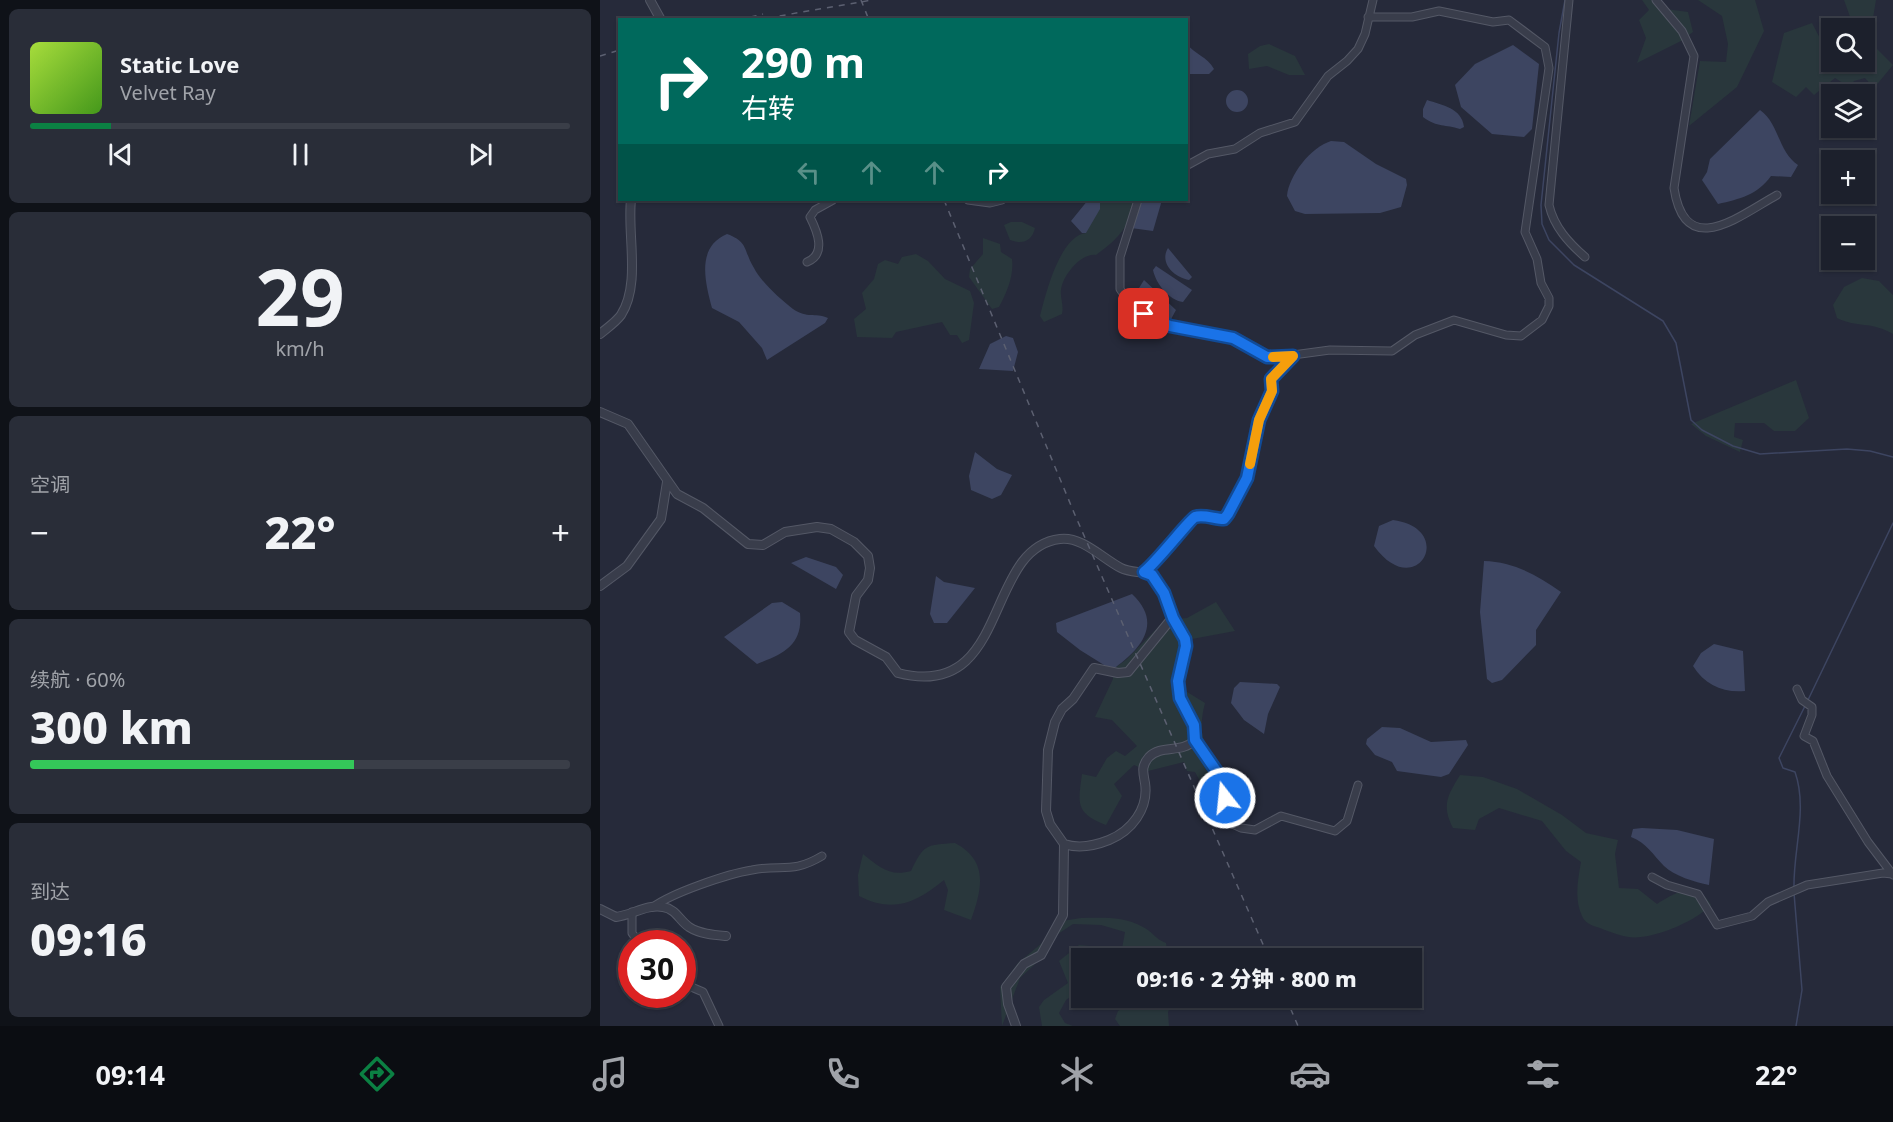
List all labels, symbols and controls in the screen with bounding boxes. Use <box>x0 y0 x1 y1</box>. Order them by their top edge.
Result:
map controls <box>1821 18 1875 270</box>
button: search <box>1821 18 1875 72</box>
text: 290 m <box>741 33 865 90</box>
icon: right <box>642 42 720 120</box>
text: Static Love <box>120 49 239 79</box>
text: Velvet Ray <box>120 79 216 106</box>
button: layers <box>1821 84 1875 138</box>
text: 右转 <box>741 89 795 126</box>
icon: previous <box>104 138 137 171</box>
icon: pause <box>284 138 317 171</box>
icon: next <box>464 138 497 171</box>
button: + <box>1821 150 1875 204</box>
icon: left <box>792 156 825 189</box>
icon: ahead <box>855 156 888 189</box>
icon: ahead <box>918 156 951 189</box>
icon: right <box>981 156 1014 189</box>
button: − <box>1821 216 1875 270</box>
text: 29 <box>255 243 345 349</box>
pin <box>1118 288 1169 339</box>
icon: arrive <box>1127 297 1160 330</box>
text: km/h <box>275 335 325 362</box>
text: 空调 <box>30 471 70 498</box>
text: 22° <box>264 501 336 562</box>
text: − <box>30 510 49 555</box>
text: + <box>551 510 570 555</box>
text: 续航 · 60% <box>30 666 125 693</box>
text: 300 km <box>30 696 193 757</box>
position arrow <box>1193 766 1257 830</box>
text: 到达 <box>30 878 70 905</box>
text: 09:16 <box>30 908 147 969</box>
speed limit sign: 30 <box>618 930 696 1008</box>
text: 09:16 · 2 分钟 · 800 m <box>1136 963 1357 993</box>
icon: directions <box>356 1053 398 1095</box>
icon: music <box>589 1053 631 1095</box>
icon: phone <box>822 1053 864 1095</box>
icon: climate <box>1056 1053 1098 1095</box>
icon: car <box>1289 1053 1331 1095</box>
icon: filters <box>1522 1053 1564 1095</box>
text: 09:14 <box>96 1056 165 1093</box>
text: 22° <box>1755 1056 1797 1093</box>

